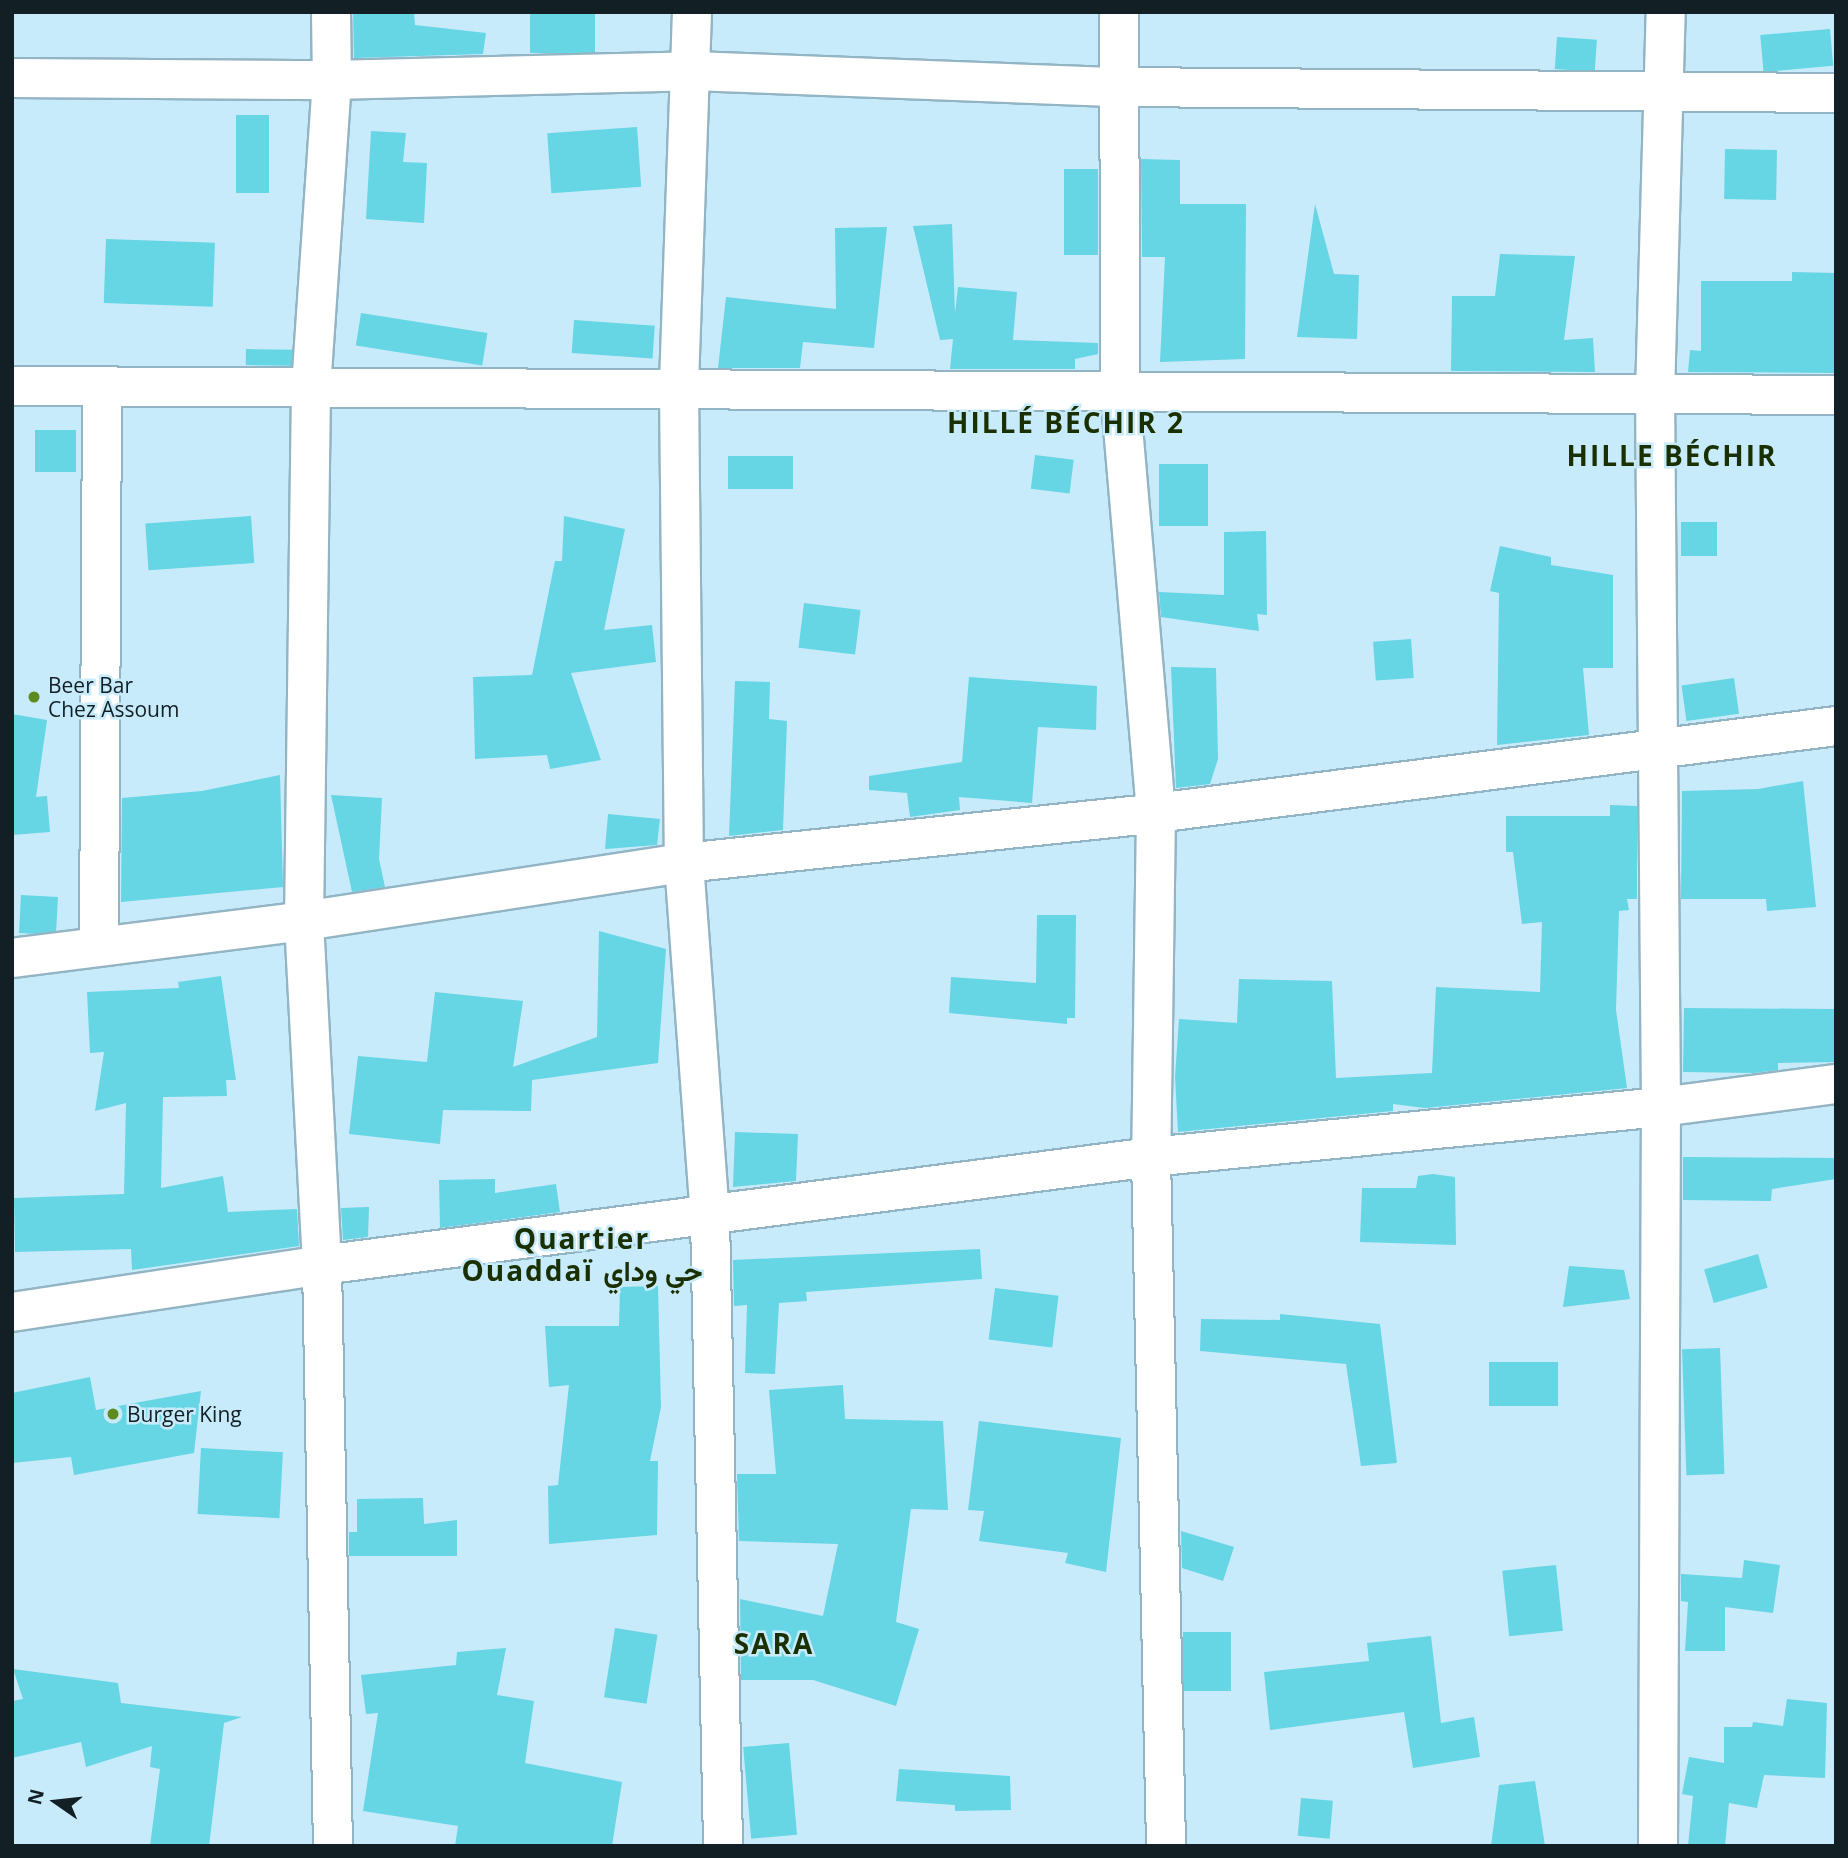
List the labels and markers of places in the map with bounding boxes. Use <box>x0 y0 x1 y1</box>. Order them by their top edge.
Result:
place label: Beer Bar Chez Assoum <box>48 672 179 722</box>
marker: Beer Bar Chez Assoum <box>26 689 42 705</box>
place label: Burger King <box>127 1401 242 1427</box>
marker: Burger King <box>105 1406 121 1422</box>

